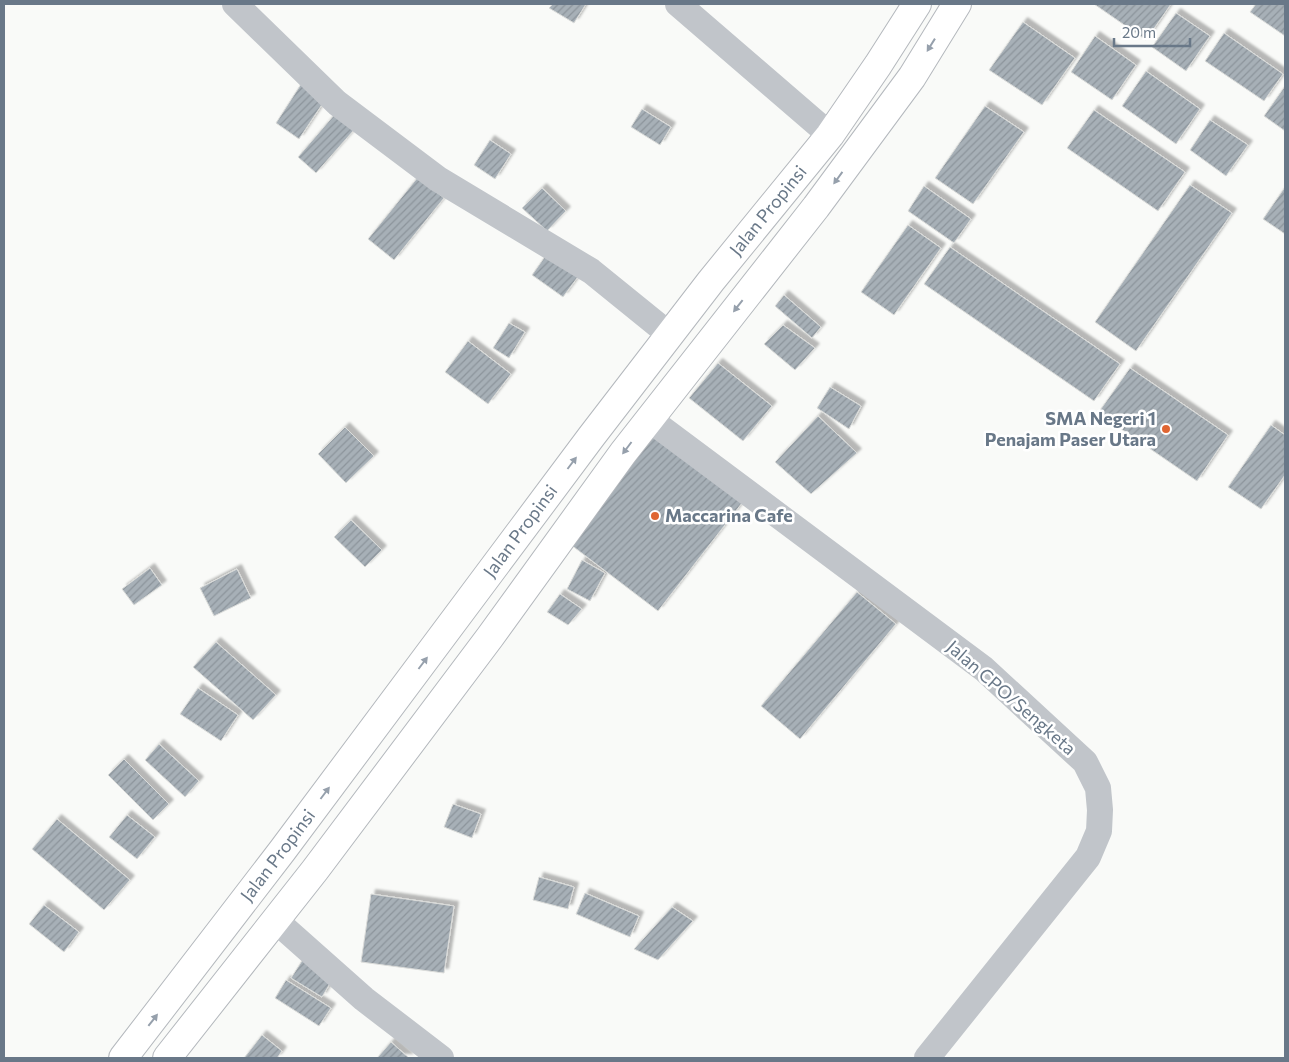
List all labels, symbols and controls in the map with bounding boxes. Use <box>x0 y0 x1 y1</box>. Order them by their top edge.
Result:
scale bar <box>1114 15 1190 47</box>
text: 20 m <box>1122 23 1156 41</box>
one-way arrow <box>927 39 936 52</box>
street label: Jalan Propinsi <box>724 161 811 260</box>
one-way arrow <box>832 171 843 184</box>
one-way arrow <box>733 299 743 313</box>
place label: SMA Negeri 1 Penajam Paser Utara <box>985 407 1156 450</box>
marker: SMA Negeri 1 Penajam Paser Utara <box>1160 423 1172 435</box>
one-way arrow <box>622 441 632 455</box>
one-way arrow <box>567 457 578 470</box>
street label: Jalan Propinsi <box>478 480 562 581</box>
place label: Maccarina Cafe <box>665 504 793 526</box>
marker: Maccarina Cafe <box>649 510 661 522</box>
street label: Jalan CPO/Sengketa <box>943 635 1081 759</box>
one-way arrow <box>418 656 428 670</box>
one-way arrow <box>320 787 331 800</box>
street label: Jalan Propinsi <box>235 805 319 905</box>
one-way arrow <box>147 1014 158 1027</box>

